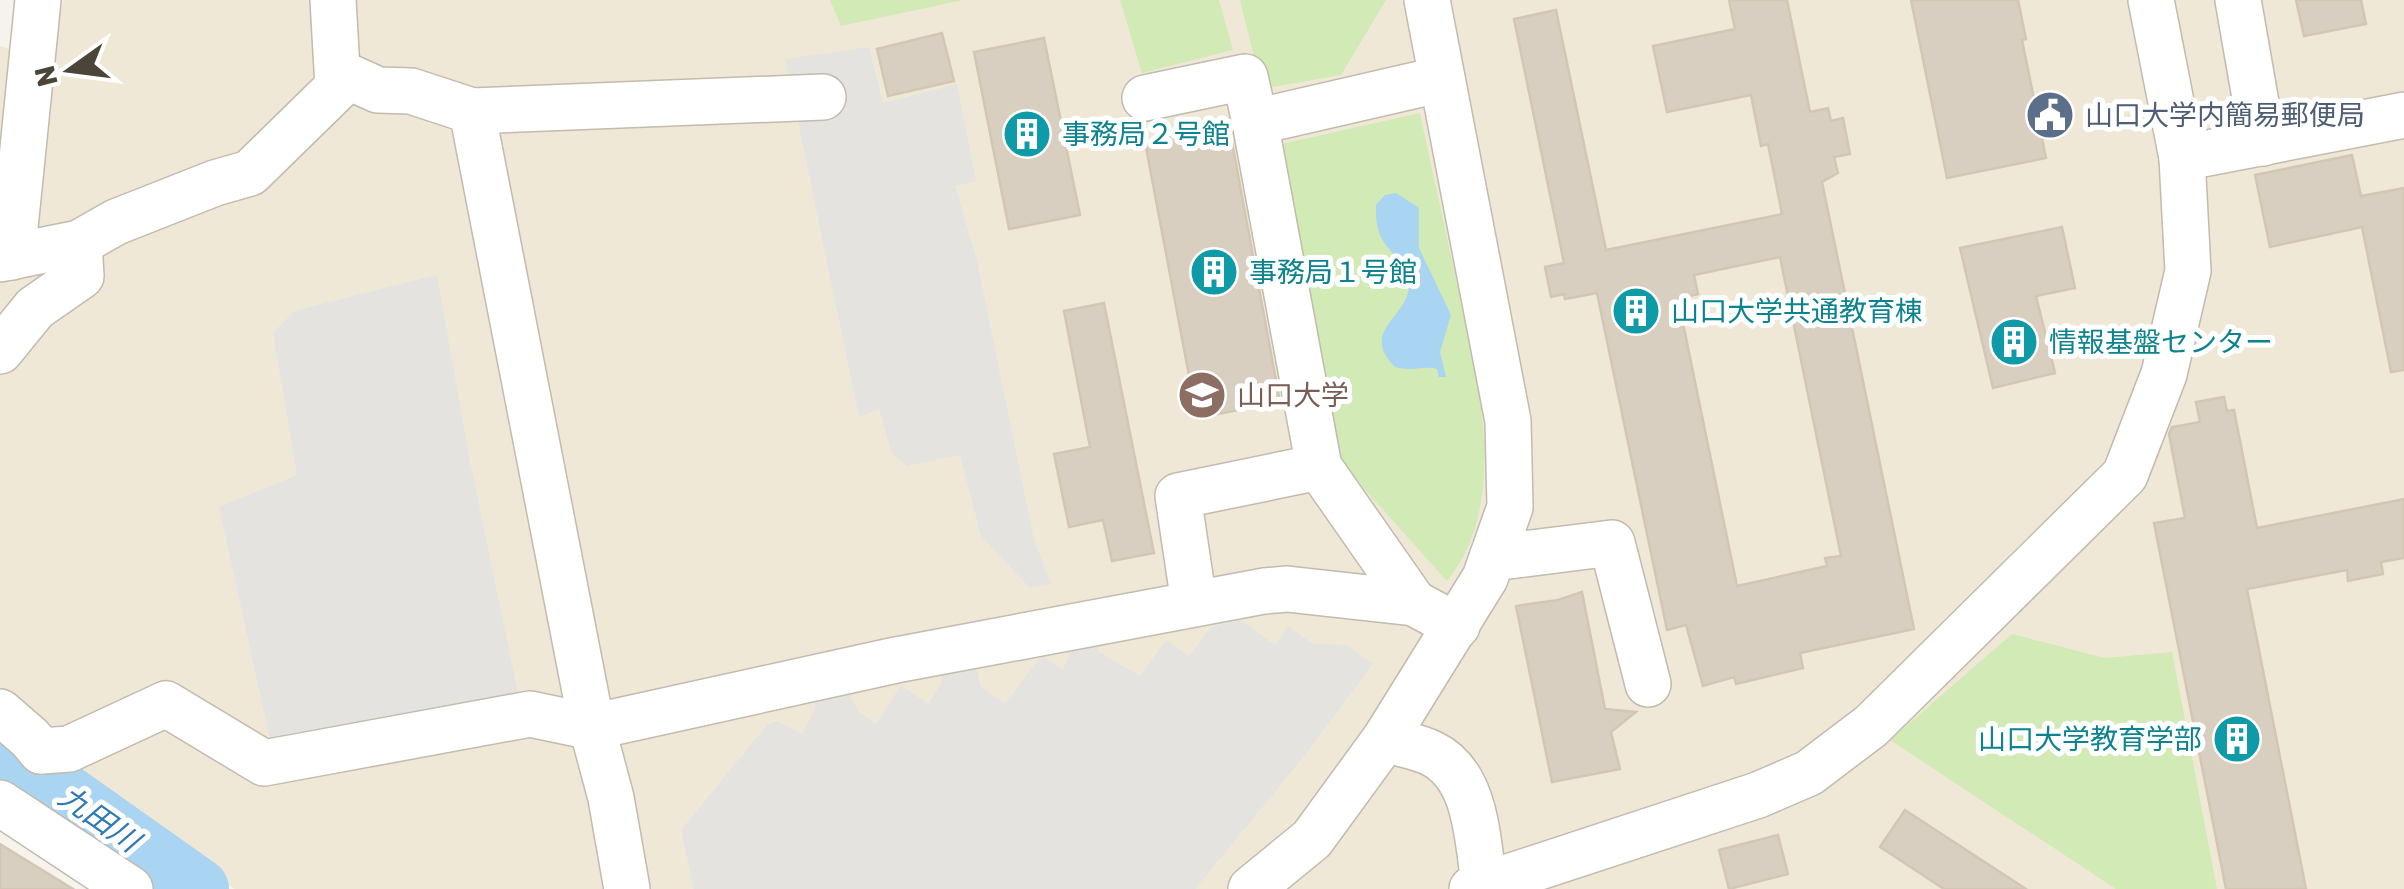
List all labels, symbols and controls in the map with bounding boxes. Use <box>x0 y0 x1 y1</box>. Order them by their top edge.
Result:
north arrow <box>20 20 120 120</box>
text: N <box>28 62 65 90</box>
public building icon: 山口大学内簡易郵便局 <box>2024 89 2076 141</box>
place label: 山口大学内簡易郵便局 <box>2085 99 2365 132</box>
building icon: 事務局２号館 <box>1001 108 1053 160</box>
place label: 事務局２号館 <box>1062 118 1230 151</box>
building icon: 事務局１号館 <box>1188 246 1240 298</box>
place label: 事務局１号館 <box>1249 256 1417 289</box>
building icon: 山口大学共通教育棟 <box>1610 285 1662 337</box>
place label: 山口大学共通教育棟 <box>1671 295 1923 328</box>
building icon: 情報基盤センター <box>1988 316 2040 368</box>
place label: 情報基盤センター <box>2049 326 2273 359</box>
school or university icon: 山口大学 <box>1176 369 1228 421</box>
place label: 山口大学 <box>1237 379 1349 412</box>
building icon: 山口大学教育学部 <box>2211 713 2263 765</box>
place label: 山口大学教育学部 <box>1978 723 2202 756</box>
water label: 九田川 <box>52 778 149 861</box>

